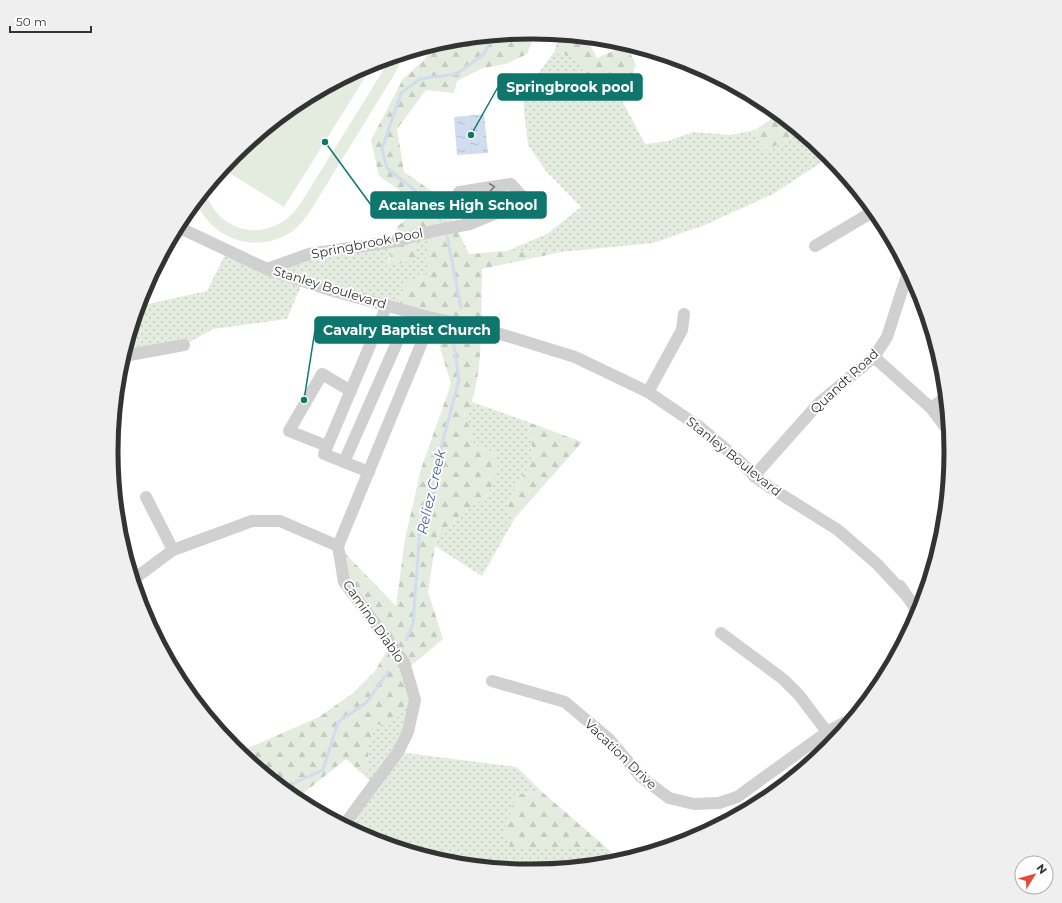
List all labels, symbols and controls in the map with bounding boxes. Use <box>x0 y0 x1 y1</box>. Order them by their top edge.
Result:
scale bar <box>10 8 91 34</box>
text: 50 m <box>16 14 47 29</box>
callout: Springbrook pool <box>498 74 642 100</box>
text: Springbrook pool <box>506 78 634 96</box>
one-way arrow <box>489 183 496 192</box>
callout: Acalanes High School <box>371 192 546 218</box>
text: Acalanes High School <box>378 196 537 214</box>
street label: Springbrook Pool <box>310 224 424 262</box>
street label: Stanley Boulevard <box>272 262 388 312</box>
callout: Cavalry Baptist Church <box>315 317 499 343</box>
text: Cavalry Baptist Church <box>323 321 491 339</box>
street label: Quandt Road <box>807 345 881 417</box>
street label: Stanley Boulevard <box>683 413 785 499</box>
water label: Reliez Creek <box>413 447 450 536</box>
street label: Camino Diablo <box>340 577 408 665</box>
street label: Vacation Drive <box>582 716 661 793</box>
north arrow <box>1014 855 1054 895</box>
text: N <box>1034 861 1050 877</box>

